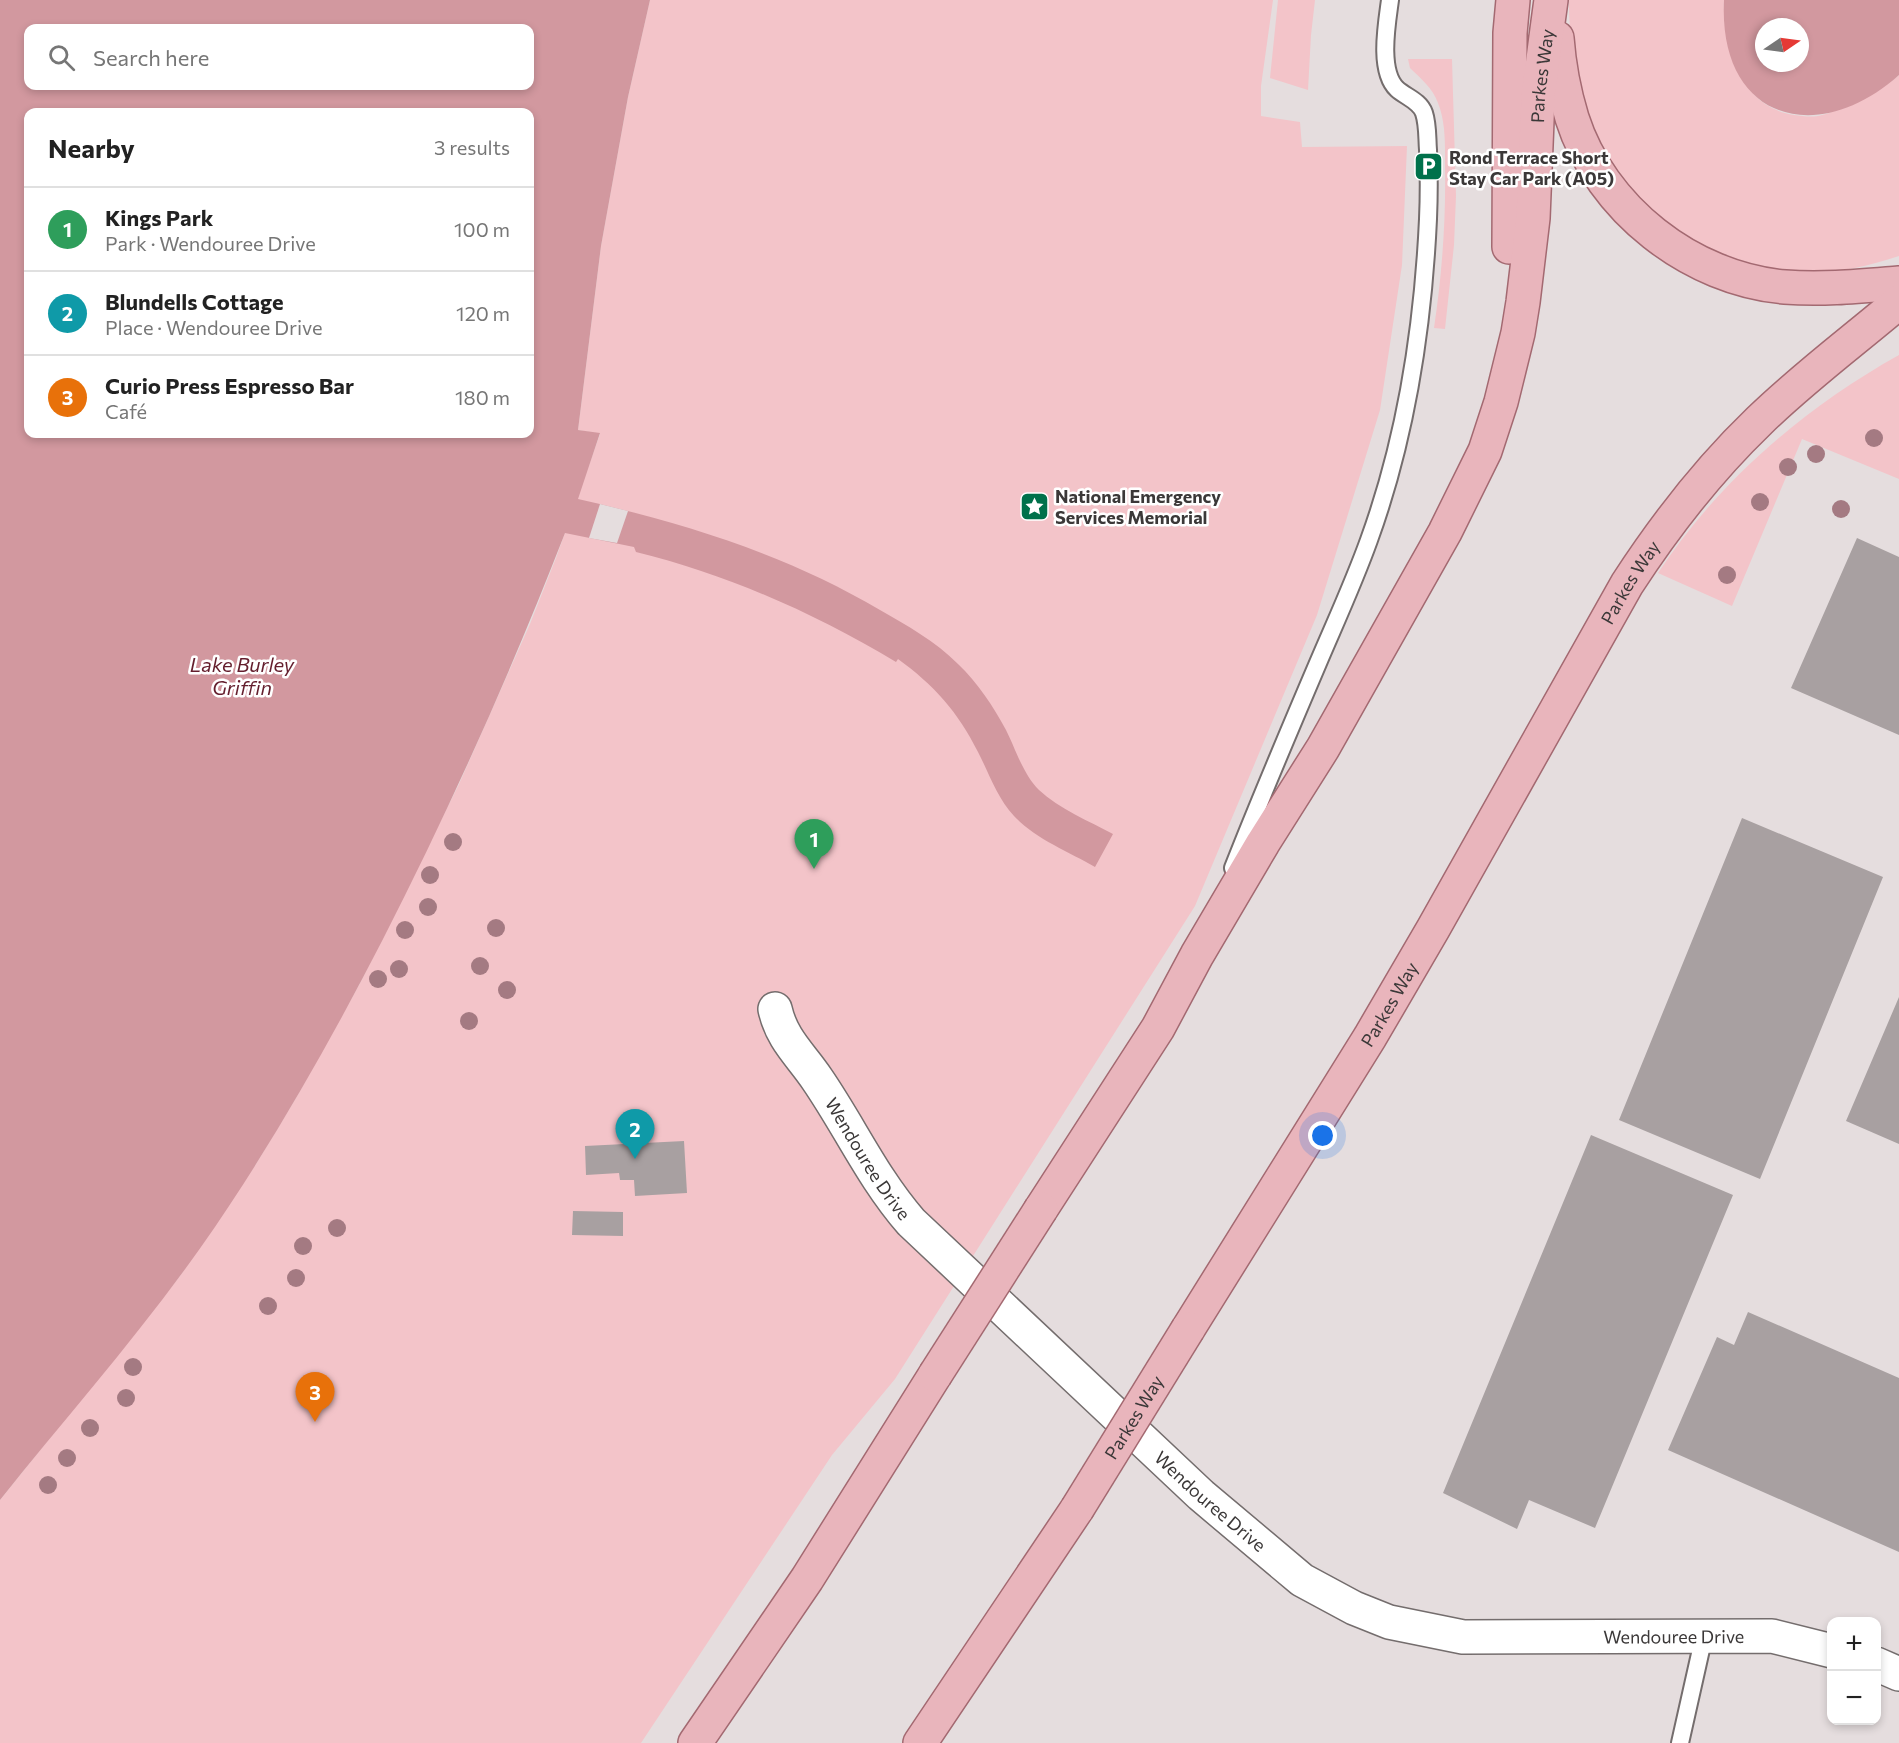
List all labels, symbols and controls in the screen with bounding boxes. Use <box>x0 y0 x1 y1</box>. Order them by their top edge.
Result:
north arrow <box>1755 18 1809 72</box>
search box <box>24 24 534 90</box>
street label: Parkes Way <box>1526 28 1558 123</box>
icon: search <box>45 41 78 74</box>
text: Search here <box>93 44 209 71</box>
text: Nearby <box>48 132 135 163</box>
text: 3 results <box>434 135 510 159</box>
place label: Rond Terrace Short Stay Car Park (A05) <box>1449 146 1614 189</box>
parking icon: Rond Terrace Short Stay Car Park (A05) <box>1412 151 1444 183</box>
text: Kings Park <box>105 204 213 231</box>
text: 1 <box>63 217 72 241</box>
text: 100 m <box>454 217 510 241</box>
text: Park · Wendouree Drive <box>105 231 316 255</box>
text: Blundells Cottage <box>105 288 283 315</box>
text: 2 <box>62 301 73 325</box>
text: 120 m <box>456 301 510 325</box>
text: Place · Wendouree Drive <box>105 315 322 339</box>
text: Curio Press Espresso Bar <box>105 372 354 399</box>
text: 3 <box>62 385 73 409</box>
text: 180 m <box>455 385 510 409</box>
text: Café <box>105 399 147 423</box>
place label: National Emergency Services Memorial <box>1055 485 1221 528</box>
place icon: National Emergency Services Memorial <box>1018 490 1050 522</box>
street label: Parkes Way <box>1596 536 1664 628</box>
water label: Lake Burley Griffin <box>190 652 295 699</box>
pin: 1 <box>794 820 834 869</box>
street label: Parkes Way <box>1356 958 1422 1051</box>
street label: Wendouree Drive <box>821 1093 915 1224</box>
pin: 2 <box>616 1110 654 1159</box>
your location <box>1308 1121 1337 1150</box>
street label: Parkes Way <box>1100 1371 1168 1463</box>
pin: 3 <box>296 1372 334 1422</box>
street label: Wendouree Drive <box>1150 1446 1271 1556</box>
map controls <box>1827 1617 1881 1725</box>
button: + <box>1827 1617 1881 1671</box>
street label: Wendouree Drive <box>1603 1625 1744 1648</box>
button: − <box>1827 1671 1881 1725</box>

